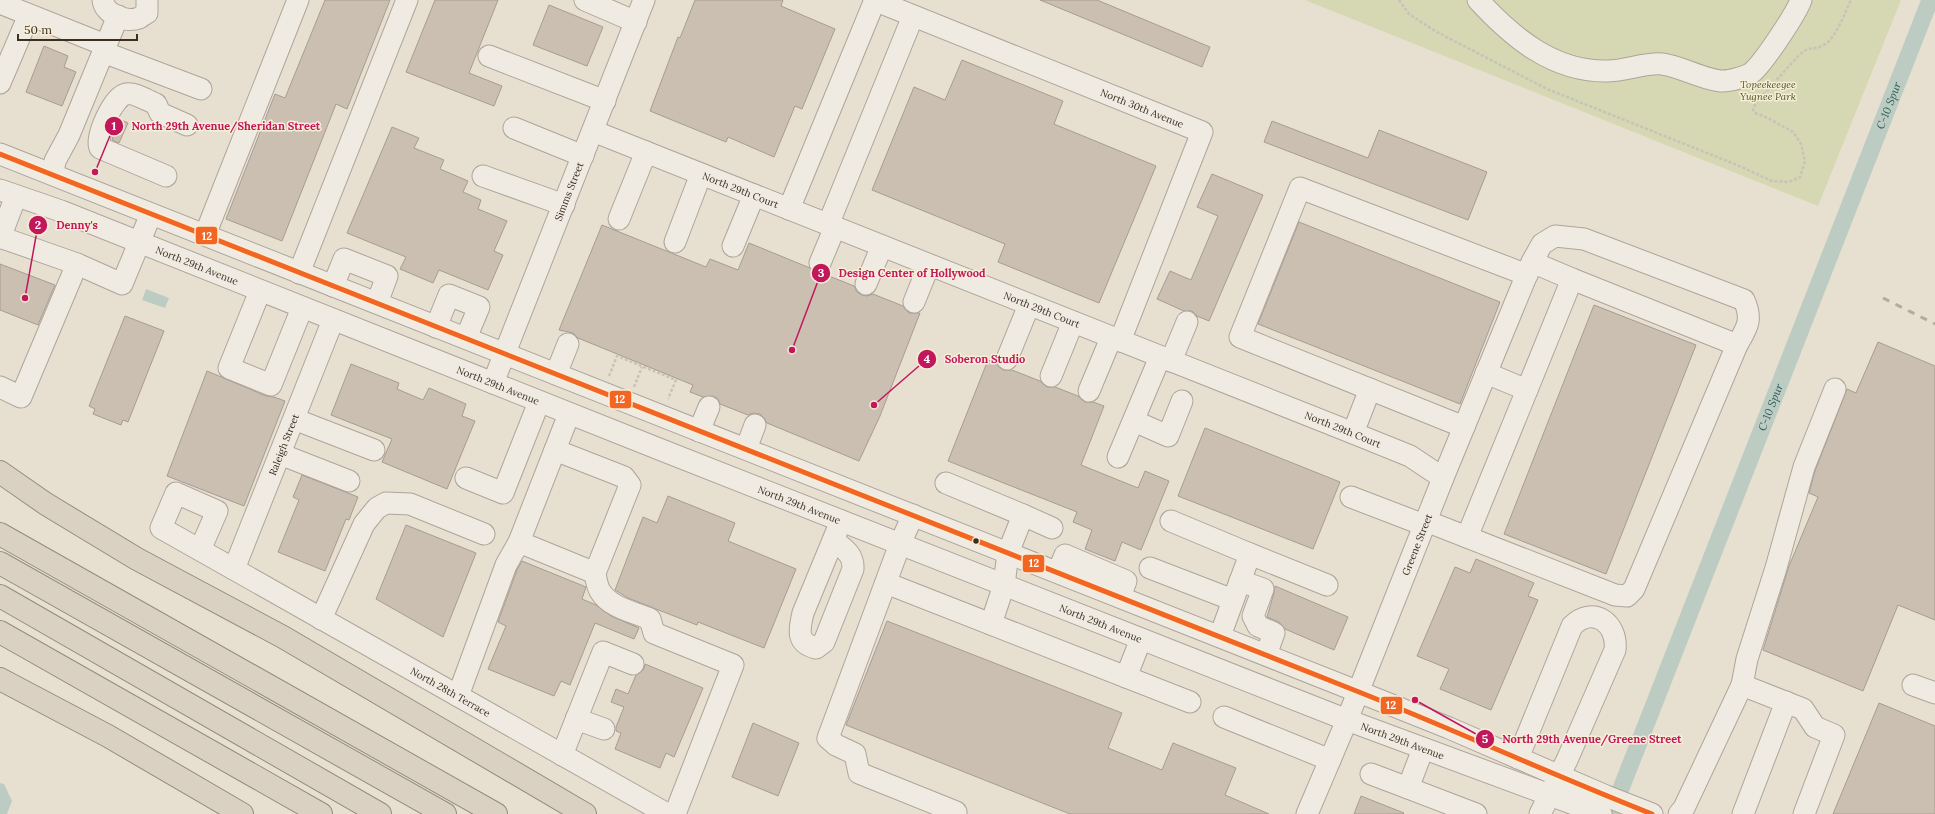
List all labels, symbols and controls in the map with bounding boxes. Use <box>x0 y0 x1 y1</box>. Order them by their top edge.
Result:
scale bar <box>18 16 137 42</box>
text: 50 m <box>24 22 52 37</box>
park label: Topeekeegee Yugnee Park <box>1740 78 1796 103</box>
water label: C-10 Spur <box>1873 79 1905 131</box>
street label: North 30th Avenue <box>1098 86 1186 131</box>
callout: North 29th Avenue/Sheridan Street <box>104 114 329 137</box>
text: 1 <box>112 118 117 133</box>
text: North 29th Avenue/Sheridan Street <box>132 119 321 134</box>
street label: Simms Street <box>552 160 586 223</box>
street label: North 29th Court <box>700 169 781 211</box>
callout: Denny's <box>28 214 106 237</box>
text: 2 <box>35 217 41 232</box>
text: Denny's <box>56 218 98 232</box>
line badge: 12 <box>195 226 218 245</box>
text: 12 <box>202 229 212 243</box>
street label: North 29th Avenue <box>154 243 241 288</box>
callout: Design Center of Hollywood <box>811 262 994 285</box>
text: 3 <box>818 265 825 280</box>
text: Design Center of Hollywood <box>839 266 986 280</box>
street label: North 29th Court <box>1002 289 1082 331</box>
callout: Soberon Studio <box>917 348 1033 371</box>
text: 4 <box>924 351 931 366</box>
text: Soberon Studio <box>945 352 1025 366</box>
street label: North 29th Avenue <box>455 363 542 408</box>
water label: C-10 Spur <box>1755 381 1786 433</box>
line badge: 12 <box>609 390 632 409</box>
text: 12 <box>615 392 625 406</box>
street label: North 29th Court <box>1303 408 1383 451</box>
street label: Raleigh Street <box>266 412 302 477</box>
street label: North 29th Avenue <box>756 483 843 527</box>
street label: Greene Street <box>1399 512 1435 577</box>
unlabelled marker <box>971 536 981 546</box>
line badge: 12 <box>1022 554 1045 573</box>
text: 12 <box>1029 556 1039 570</box>
street label: North 29th Avenue <box>1057 601 1144 646</box>
street label: North 28th Terrace <box>408 664 493 720</box>
line badge: 12 <box>1380 696 1403 715</box>
text: 12 <box>1386 698 1396 712</box>
street label: North 29th Avenue <box>1359 720 1447 763</box>
callout: North 29th Avenue/Greene Street <box>1475 728 1690 751</box>
text: 5 <box>1482 731 1489 746</box>
text: North 29th Avenue/Greene Street <box>1502 732 1682 747</box>

